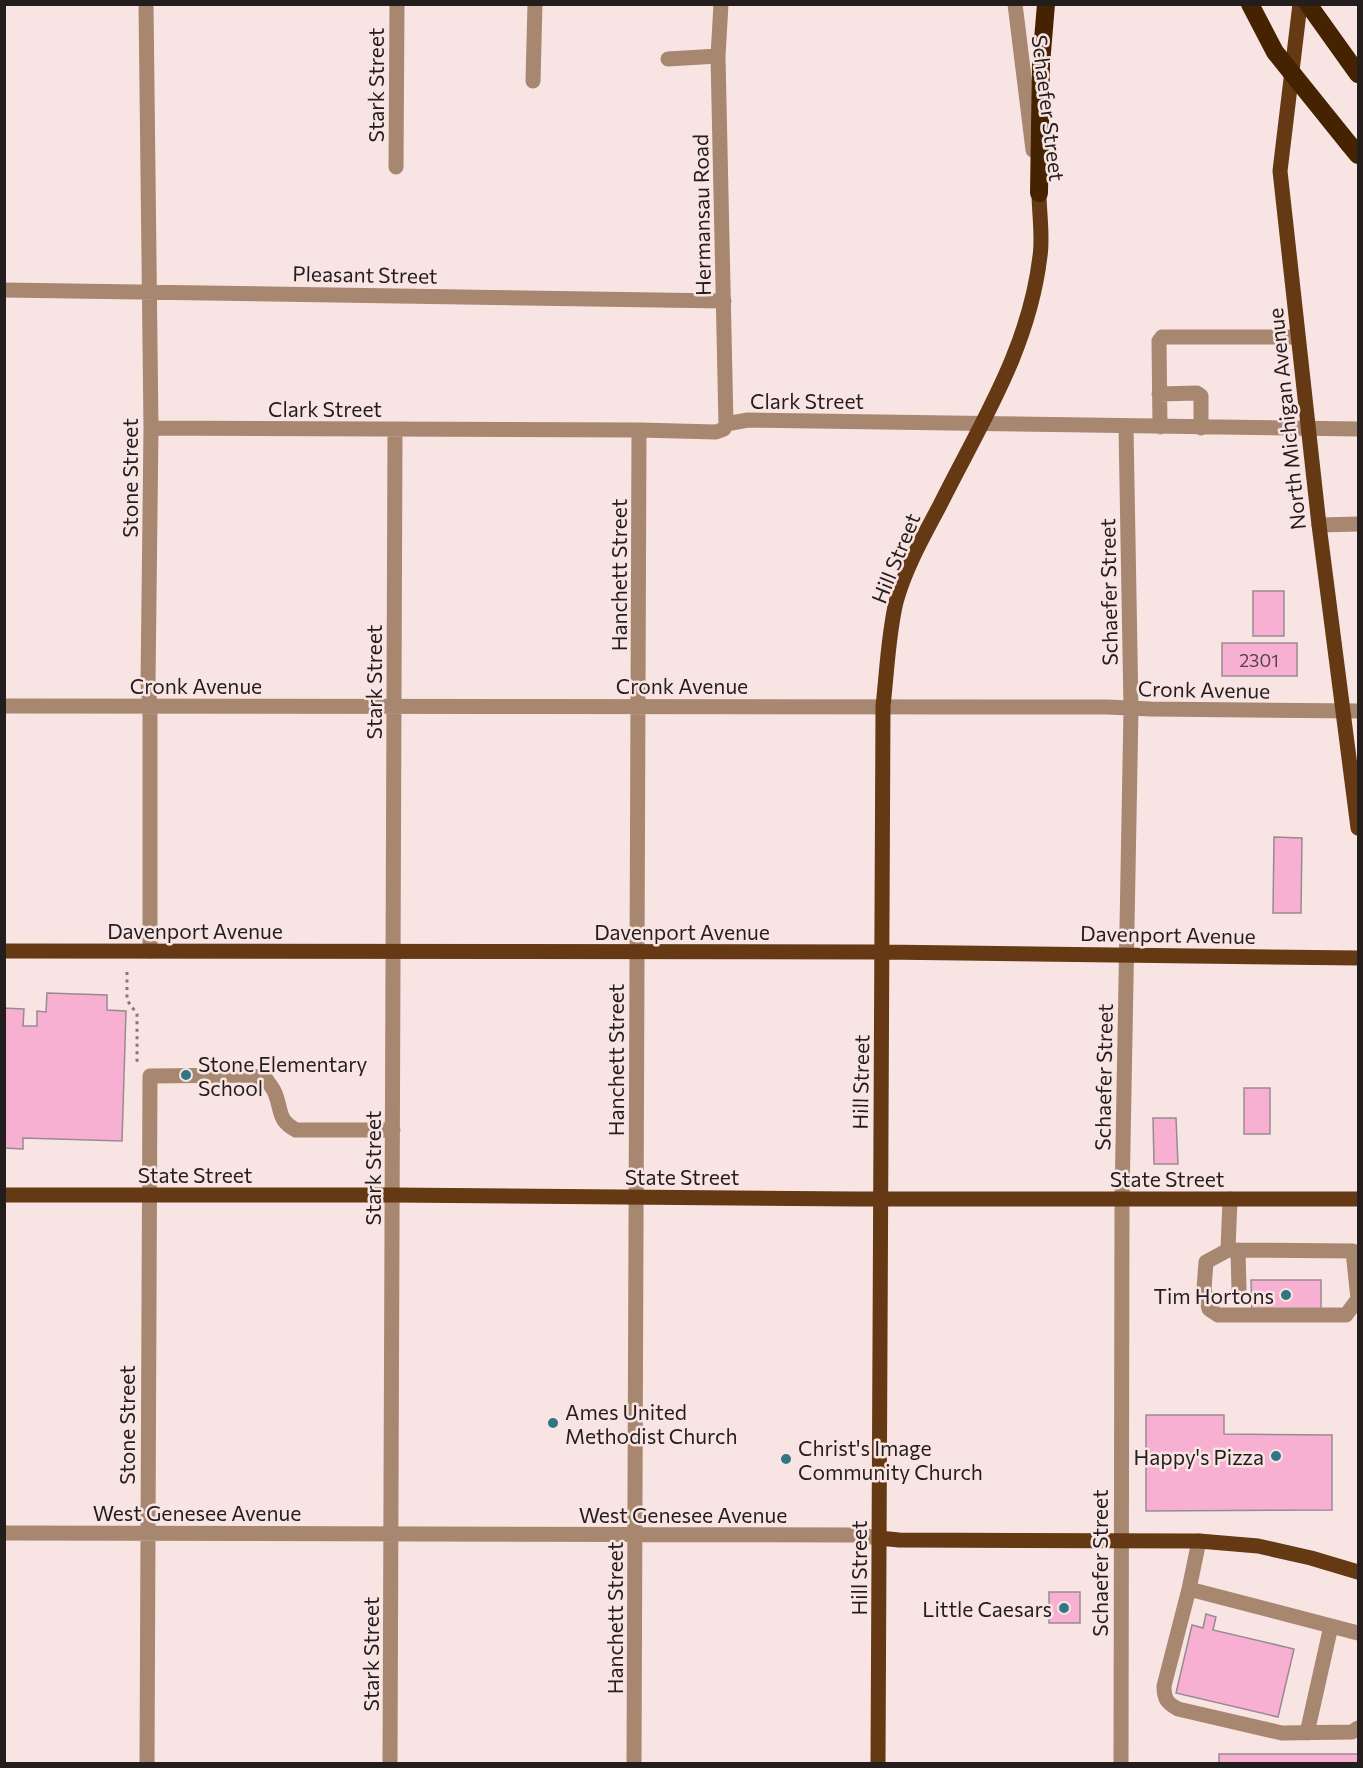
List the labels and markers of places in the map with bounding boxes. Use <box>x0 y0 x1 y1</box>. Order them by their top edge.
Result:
place label: Stone Elementary School <box>198 1051 368 1100</box>
marker: Stone Elementary School <box>179 1068 193 1082</box>
place label: Tim Hortons <box>1154 1283 1274 1308</box>
marker: Tim Hortons <box>1279 1288 1293 1302</box>
place label: Ames United Methodist Church <box>565 1399 737 1448</box>
marker: Ames United Methodist Church <box>546 1416 560 1430</box>
place label: Christ's Image Community Church <box>798 1435 983 1484</box>
place label: Happy's Pizza <box>1134 1444 1264 1469</box>
marker: Happy's Pizza <box>1269 1449 1283 1463</box>
marker: Christ's Image Community Church <box>779 1452 793 1466</box>
place label: Little Caesars <box>922 1596 1052 1621</box>
marker: Little Caesars <box>1057 1601 1071 1615</box>

